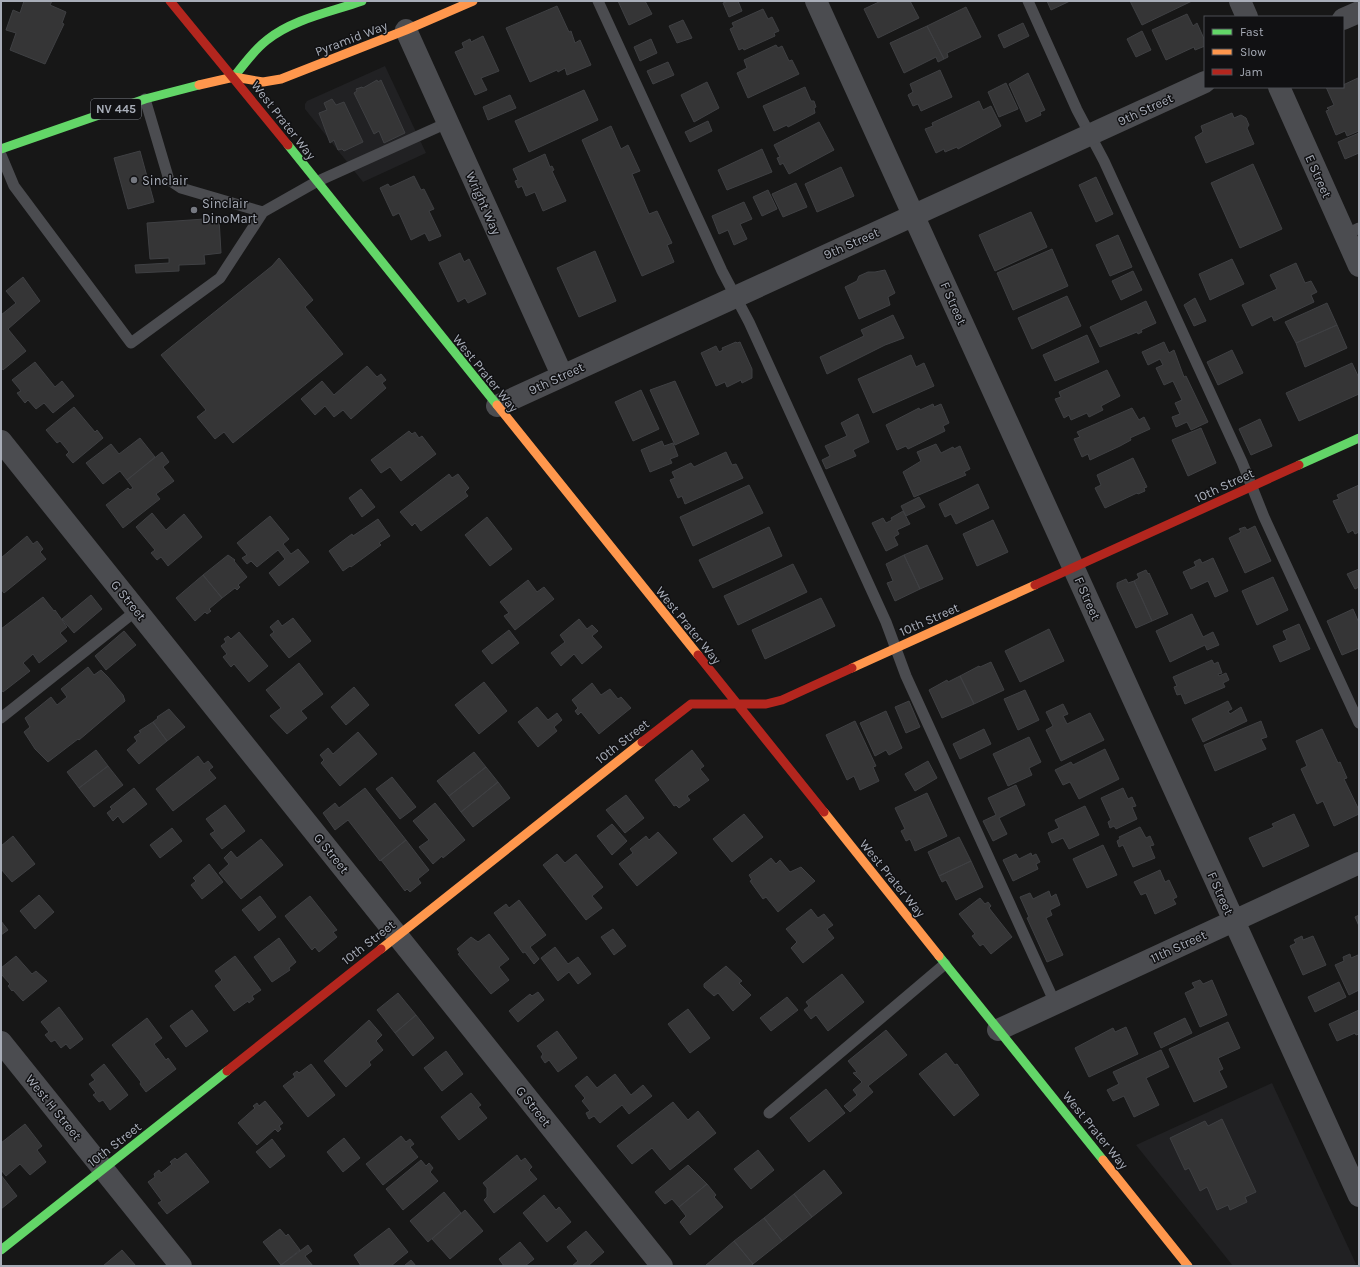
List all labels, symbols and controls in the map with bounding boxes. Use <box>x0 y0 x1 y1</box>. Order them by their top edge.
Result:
legend <box>1204 16 1344 88</box>
street label: Pyramid Way <box>313 18 390 59</box>
text: Fast <box>1240 25 1264 39</box>
text: Slow <box>1240 45 1266 59</box>
text: Jam <box>1240 65 1263 79</box>
street label: West Prater Way <box>248 78 319 163</box>
street label: 9th Street <box>1115 90 1175 129</box>
road number: NV 445 <box>91 99 141 119</box>
street label: E Street <box>1302 152 1335 200</box>
street label: Wright Way <box>463 169 504 237</box>
place label: Sinclair <box>142 173 188 188</box>
marker: Sinclair <box>129 175 139 185</box>
place label: Sinclair DinoMart <box>202 196 257 226</box>
marker: Sinclair DinoMart <box>189 205 199 215</box>
street label: 9th Street <box>821 225 881 262</box>
street label: F Street <box>937 279 970 327</box>
street label: West Prater Way <box>450 331 521 415</box>
street label: 9th Street <box>526 359 586 398</box>
street label: 10th Street <box>1192 465 1256 506</box>
street label: F Street <box>1071 574 1104 622</box>
street label: G Street <box>108 577 149 623</box>
street label: West Prater Way <box>653 583 724 667</box>
street label: 10th Street <box>897 600 961 639</box>
street label: 10th Street <box>593 716 652 767</box>
street label: G Street <box>311 830 352 876</box>
street label: West Prater Way <box>857 836 928 920</box>
street label: F Street <box>1204 869 1237 917</box>
street label: 10th Street <box>339 917 398 968</box>
street label: 11th Street <box>1148 927 1209 966</box>
street label: West H Street <box>23 1071 85 1143</box>
street label: G Street <box>513 1083 554 1129</box>
street label: West Prater Way <box>1060 1088 1131 1172</box>
street label: 10th Street <box>85 1119 144 1170</box>

